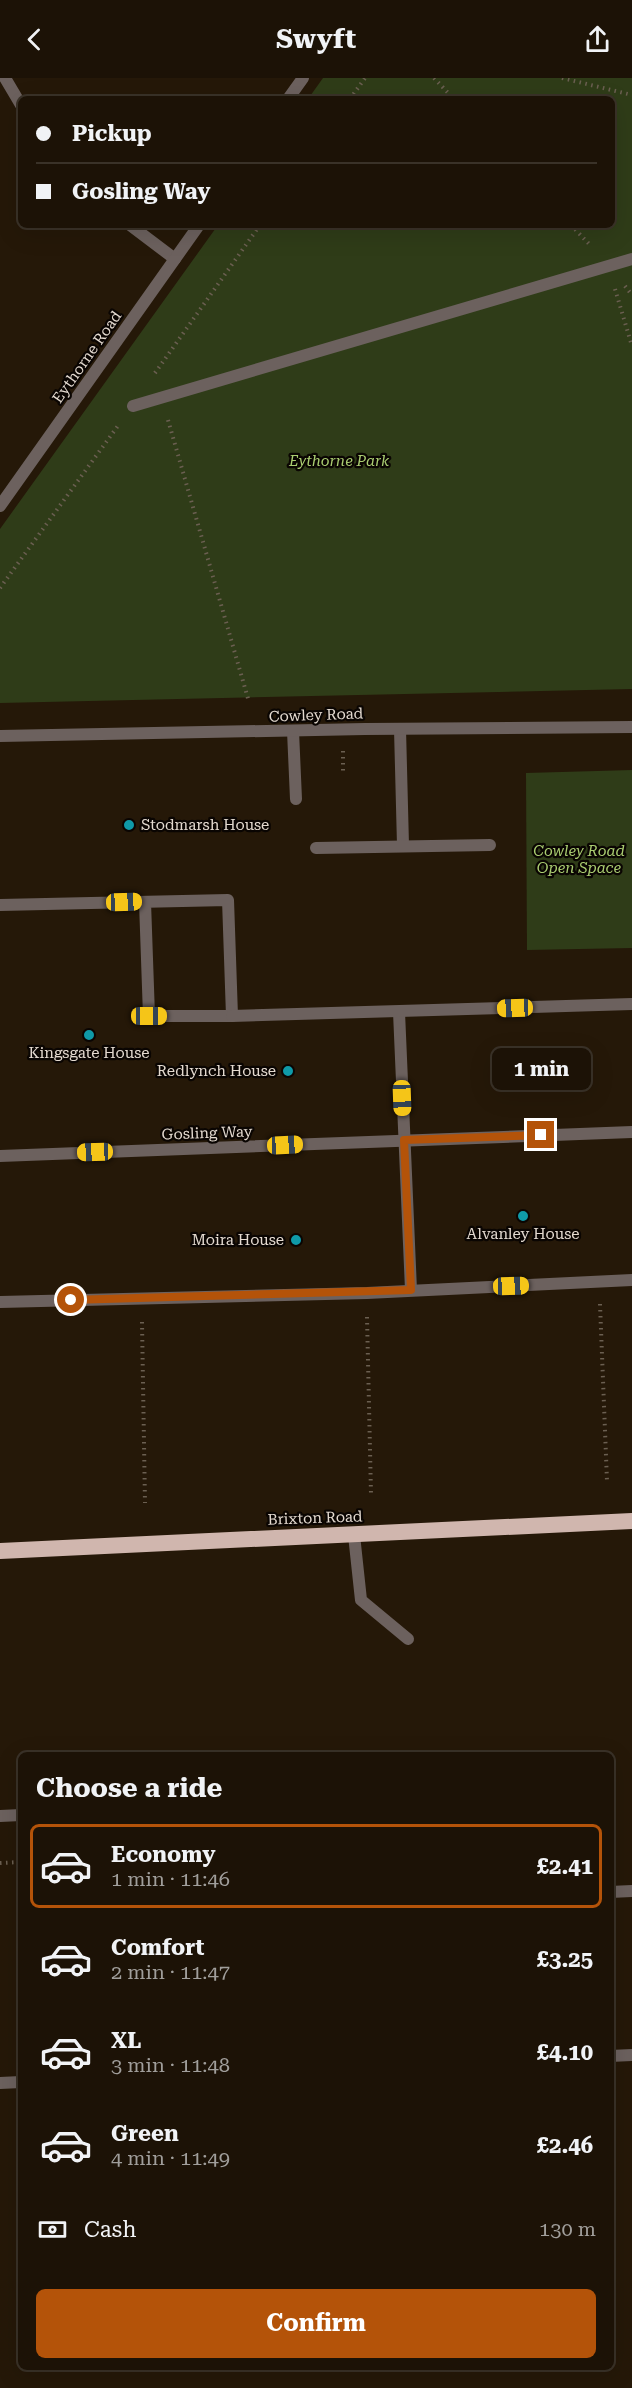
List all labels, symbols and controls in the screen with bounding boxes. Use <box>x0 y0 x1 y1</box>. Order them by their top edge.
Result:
icon: back <box>18 23 51 56</box>
text: Swyft <box>276 23 356 55</box>
icon: share <box>581 23 614 56</box>
text: Pickup <box>72 121 152 146</box>
text: Gosling Way <box>72 179 211 204</box>
street label: Eythorne Road <box>49 307 126 406</box>
park label: Eythorne Park <box>288 452 390 470</box>
street label: Cowley Road <box>269 704 364 726</box>
place label: Stodmarsh House <box>141 816 269 834</box>
marker: Stodmarsh House <box>122 818 136 832</box>
park label: Cowley Road Open Space <box>533 842 625 877</box>
car <box>106 892 142 912</box>
car <box>497 998 533 1018</box>
car <box>131 1007 167 1025</box>
marker: Kingsgate House <box>82 1028 96 1042</box>
place label: Kingsgate House <box>29 1044 149 1062</box>
callout: 1 min <box>492 1048 590 1090</box>
text: 1 min <box>514 1057 569 1081</box>
place label: Redlynch House <box>157 1062 276 1080</box>
marker: Redlynch House <box>281 1064 295 1078</box>
car <box>392 1080 412 1116</box>
route end <box>527 1121 554 1148</box>
street label: Gosling Way <box>161 1122 253 1144</box>
car <box>267 1135 303 1155</box>
car <box>77 1142 113 1162</box>
marker: Alvanley House <box>516 1209 530 1223</box>
place label: Alvanley House <box>467 1225 579 1243</box>
place label: Moira House <box>192 1231 284 1249</box>
marker: Moira House <box>289 1233 303 1247</box>
car <box>493 1276 529 1296</box>
route start <box>57 1286 84 1313</box>
street label: Brixton Road <box>267 1507 363 1529</box>
text: Choose a ride <box>36 1772 222 1804</box>
icon: car <box>39 1839 93 1893</box>
text: Economy <box>111 1842 215 1867</box>
text: £2.41 <box>537 1854 593 1879</box>
text: 1 min · 11:46 <box>111 1867 230 1891</box>
icon: car <box>39 1932 93 1986</box>
text: Comfort <box>111 1935 204 1960</box>
text: £3.25 <box>537 1947 593 1972</box>
text: 2 min · 11:47 <box>111 1960 230 1984</box>
icon: car <box>39 2025 93 2079</box>
text: XL <box>111 2028 141 2053</box>
text: £4.10 <box>537 2040 593 2065</box>
text: 3 min · 11:48 <box>111 2053 230 2077</box>
icon: car <box>39 2118 93 2172</box>
text: Green <box>111 2121 179 2146</box>
text: £2.46 <box>537 2133 593 2158</box>
text: 4 min · 11:49 <box>111 2146 230 2170</box>
icon: cash <box>36 2213 69 2246</box>
text: Cash <box>84 2217 136 2242</box>
text: 130 m <box>539 2217 596 2241</box>
button: Confirm <box>36 2289 596 2358</box>

